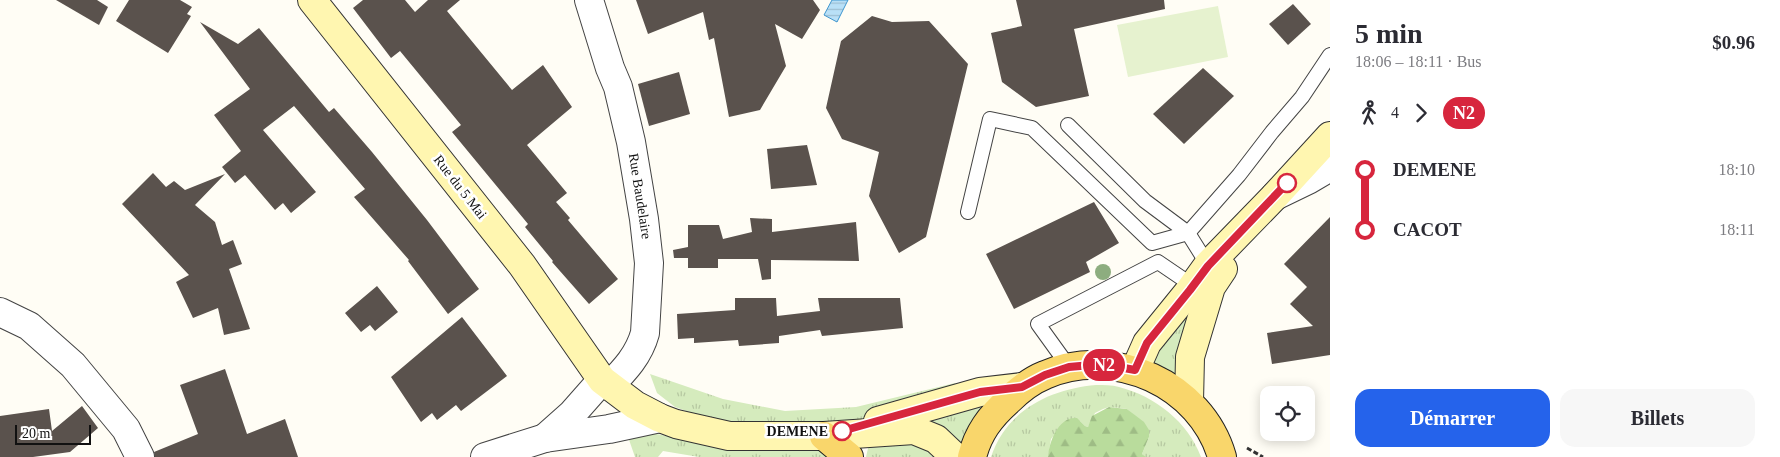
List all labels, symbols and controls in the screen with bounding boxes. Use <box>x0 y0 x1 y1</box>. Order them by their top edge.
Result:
text: 5 min <box>1355 18 1423 49</box>
text: $0.96 <box>1712 32 1755 53</box>
text: 18:06 – 18:11 · Bus <box>1355 53 1482 70</box>
icon: walk <box>1355 99 1383 127</box>
icon: forward <box>1407 99 1435 127</box>
text: N2 <box>1453 103 1475 123</box>
text: 4 <box>1391 104 1399 121</box>
street label: Rue du 5 Mai <box>431 152 490 222</box>
street label: Rue Baudelaire <box>626 152 654 240</box>
text: DEMENE <box>1393 159 1476 180</box>
text: 18:10 <box>1719 161 1755 178</box>
unlabelled marker <box>1277 173 1297 193</box>
text: CACOT <box>1393 219 1462 240</box>
text: 18:11 <box>1719 221 1755 238</box>
line badge: N2 <box>1082 349 1126 381</box>
text: N2 <box>1093 355 1115 375</box>
map controls <box>1260 386 1315 441</box>
button: locate <box>1260 386 1315 441</box>
button: Démarrer <box>1355 389 1550 447</box>
button: Billets <box>1560 389 1755 447</box>
marker: DEMENE <box>832 421 852 441</box>
scale bar <box>15 422 91 445</box>
place label: DEMENE <box>767 424 828 439</box>
text: 20 m <box>22 426 50 441</box>

